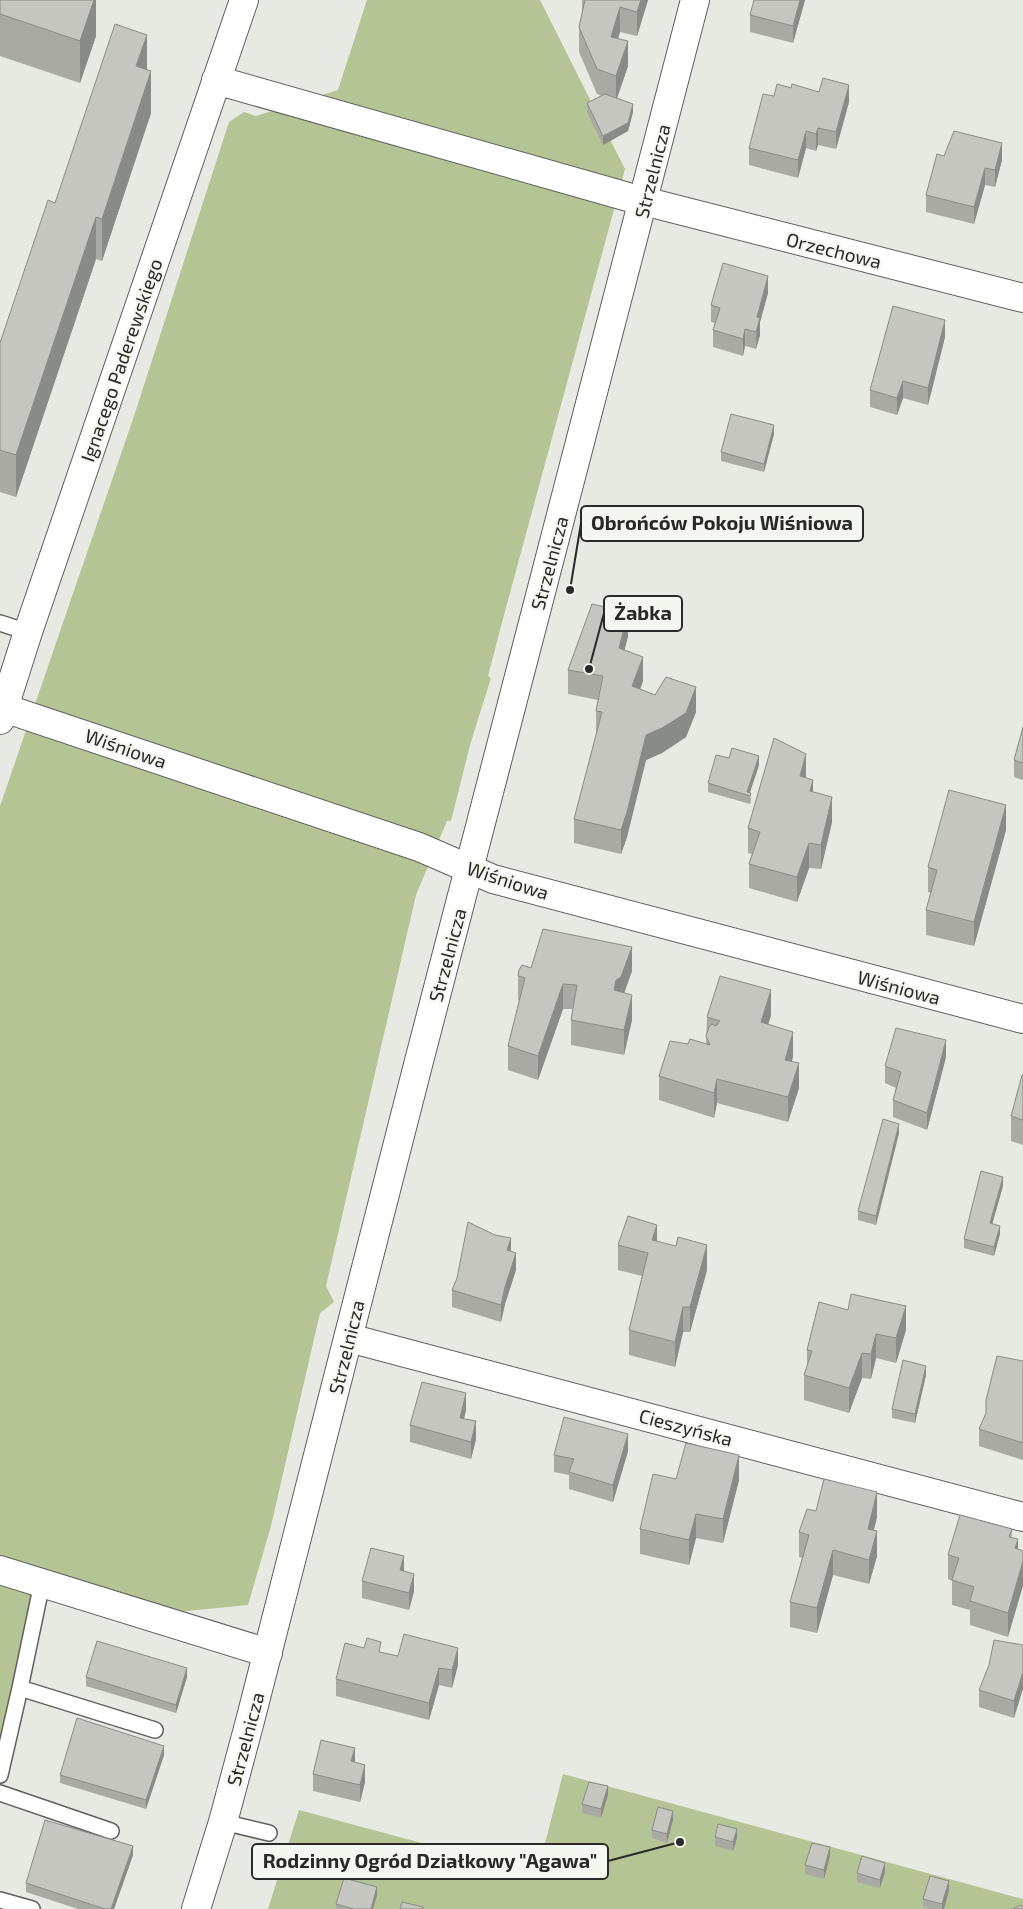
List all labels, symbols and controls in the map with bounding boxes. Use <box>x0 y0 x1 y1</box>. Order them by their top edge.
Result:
street label: Strzelnicza <box>629 122 675 220</box>
street label: Orzechowa <box>784 227 884 273</box>
street label: Ignacego Paderewskiego <box>75 255 167 465</box>
callout: Obrońców Pokoju Wiśniowa <box>581 506 863 541</box>
text: Obrońców Pokoju Wiśniowa <box>591 510 853 534</box>
street label: Strzelnicza <box>525 514 573 612</box>
callout: Żabka <box>604 596 682 631</box>
text: Żabka <box>614 600 672 624</box>
street label: Wiśniowa <box>82 723 170 773</box>
street label: Wiśniowa <box>464 856 552 904</box>
street label: Strzelnicza <box>423 906 471 1004</box>
street label: Wiśniowa <box>855 965 943 1009</box>
street label: Strzelnicza <box>323 1298 369 1396</box>
street label: Cieszyńska <box>637 1403 735 1451</box>
street label: Strzelnicza <box>221 1690 269 1788</box>
callout: Rodzinny Ogród Działkowy "Agawa" <box>252 1844 608 1879</box>
text: Rodzinny Ogród Działkowy "Agawa" <box>263 1848 597 1873</box>

